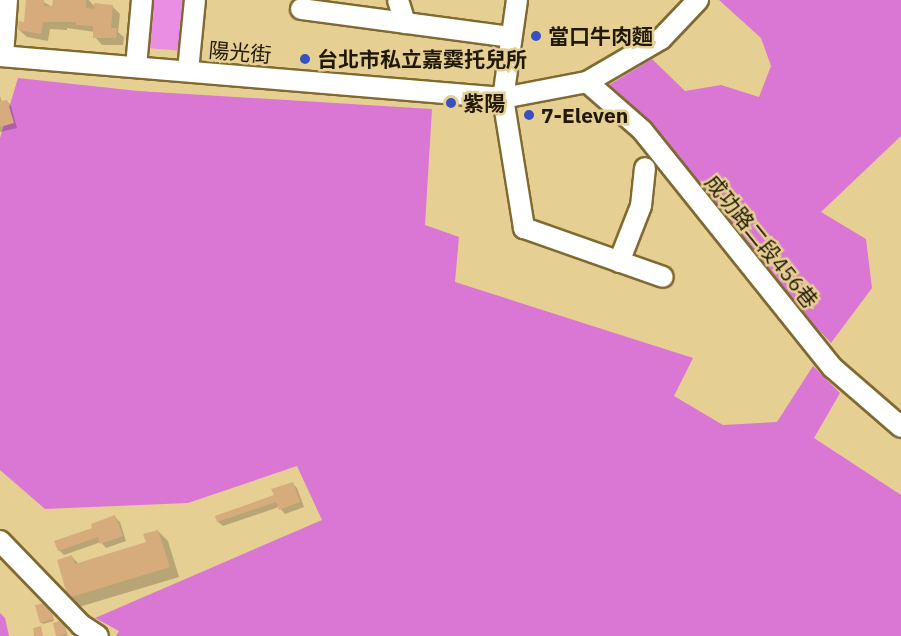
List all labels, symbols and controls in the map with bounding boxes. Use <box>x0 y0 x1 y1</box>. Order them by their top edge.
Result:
place label: 當口牛肉麵 <box>548 23 653 49</box>
marker: 當口牛肉麵 <box>529 29 543 43</box>
street label: 陽光街 <box>208 37 272 67</box>
place label: 台北市私立嘉霙托兒所 <box>317 46 527 72</box>
marker: 台北市私立嘉霙托兒所 <box>298 52 312 66</box>
place label: 紫陽 <box>463 90 505 116</box>
marker: 紫陽 <box>444 96 458 110</box>
place label: 7-Eleven <box>541 102 628 128</box>
marker: 7-Eleven <box>522 108 536 122</box>
street label: 成功路二段456巷 <box>701 169 823 313</box>

